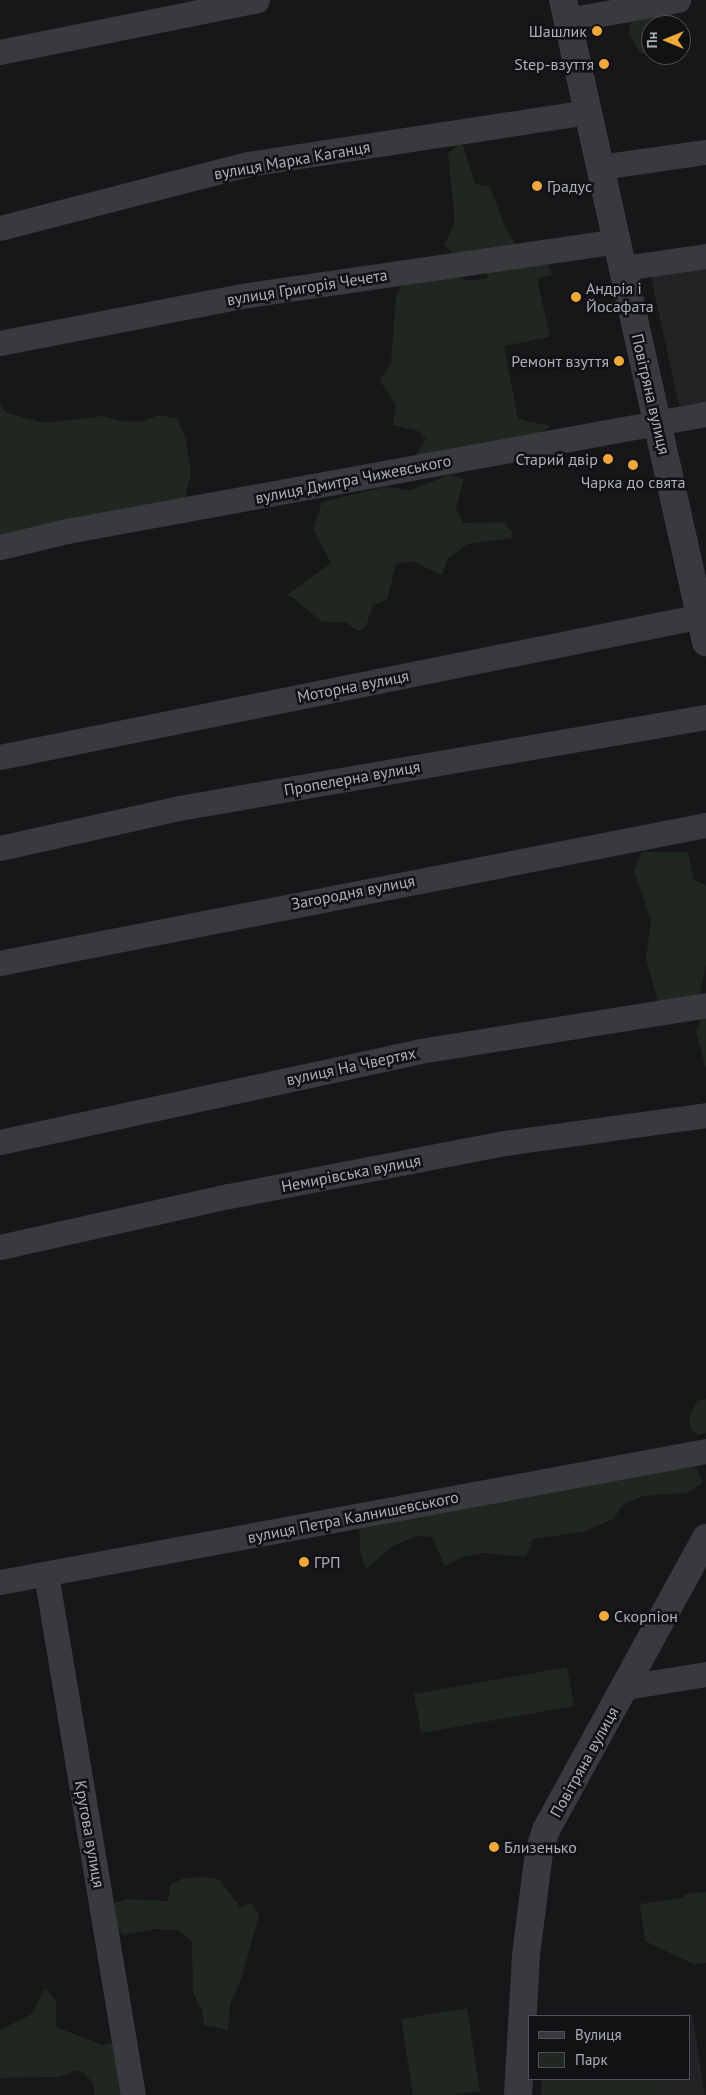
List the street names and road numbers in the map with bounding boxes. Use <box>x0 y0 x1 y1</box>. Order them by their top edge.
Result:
street label: вулиця Марка Каганця <box>212 137 372 183</box>
street label: вулиця Григорія Чечета <box>225 265 389 309</box>
street label: Повітряна вулиця <box>628 332 674 456</box>
street label: вулиця Дмитра Чижевського <box>253 451 453 507</box>
street label: Моторна вулиця <box>295 666 411 706</box>
street label: Пропелерна вулиця <box>282 757 422 799</box>
street label: Загородня вулиця <box>290 871 416 913</box>
street label: вулиця На Чвертях <box>284 1043 418 1089</box>
street label: Немирівська вулиця <box>280 1150 422 1196</box>
street label: вулиця Петра Калнишевського <box>246 1487 460 1547</box>
street label: Повітряна вулиця <box>546 1703 622 1821</box>
street label: Кругова вулиця <box>71 1779 109 1889</box>

